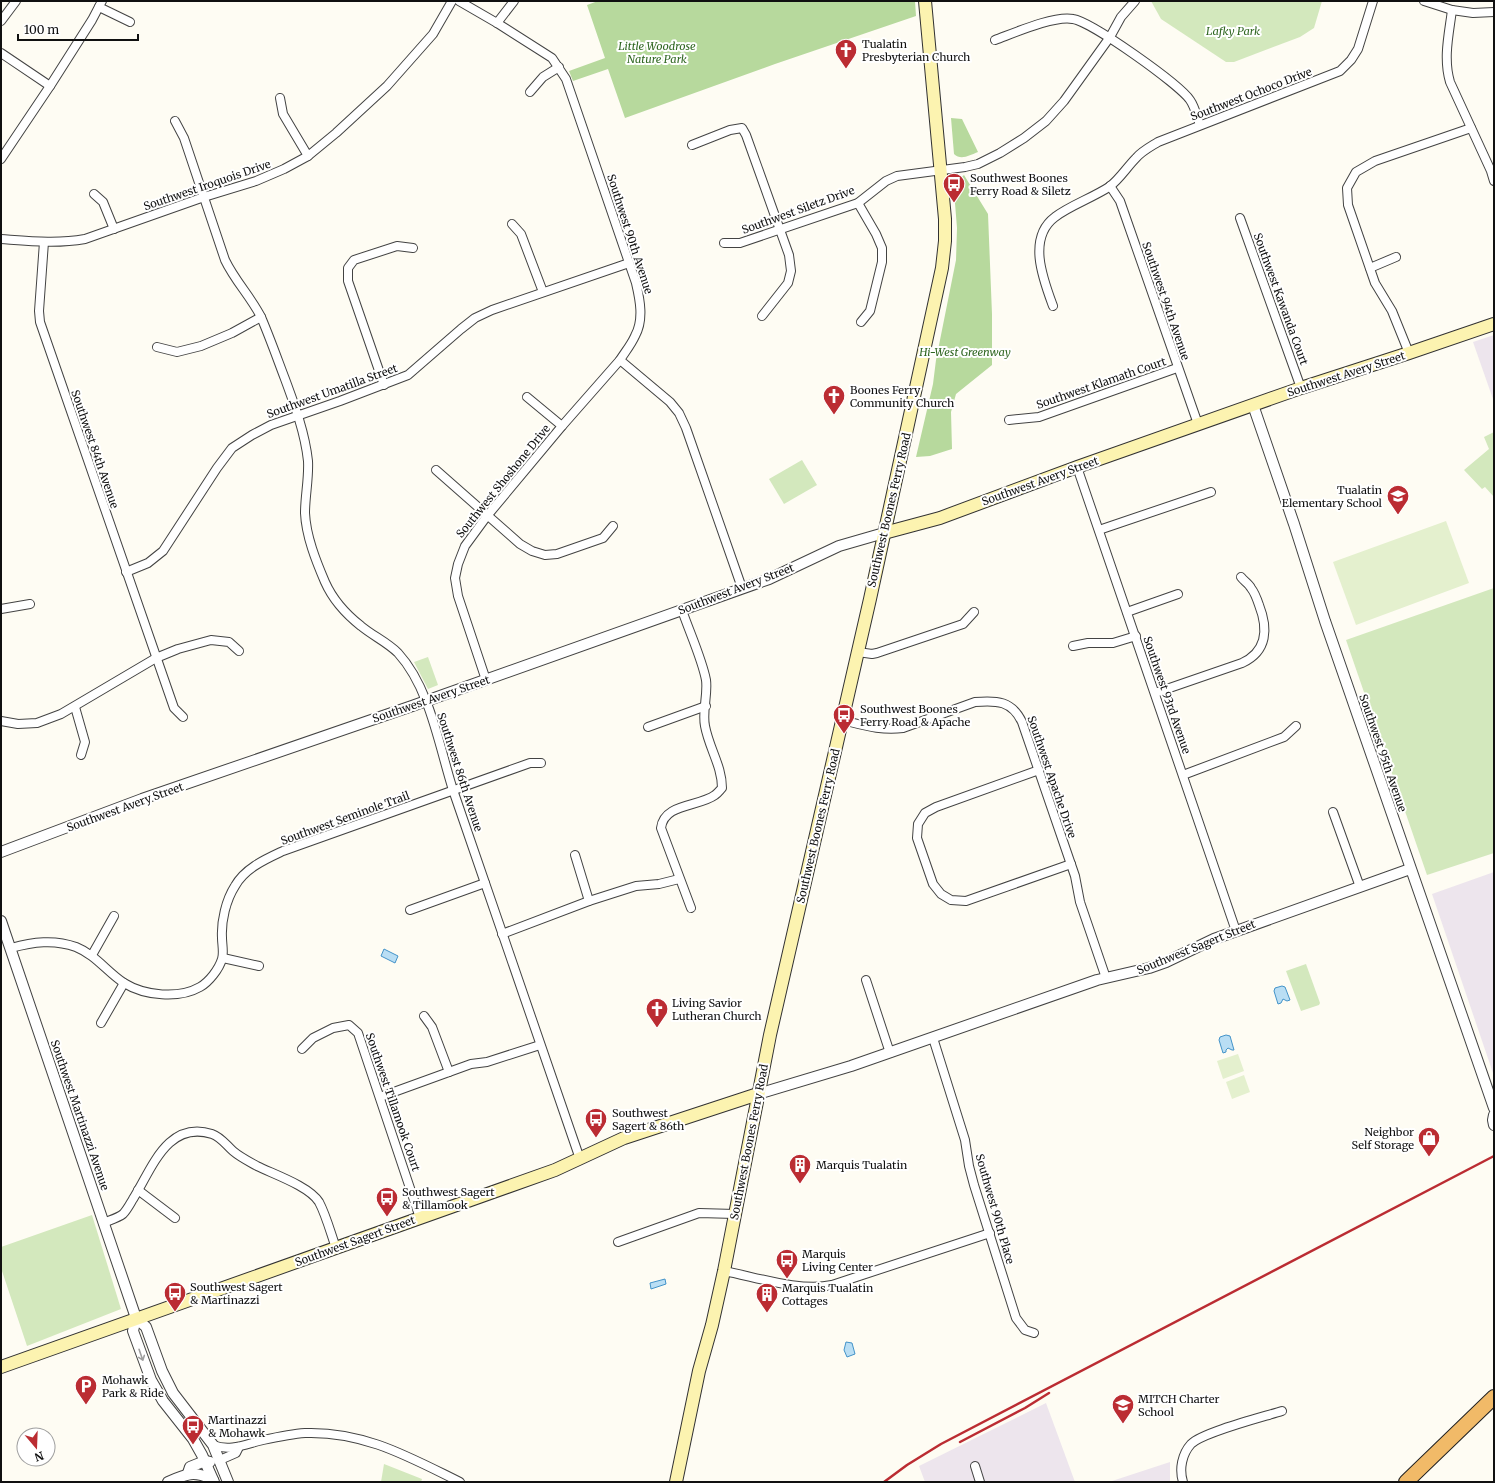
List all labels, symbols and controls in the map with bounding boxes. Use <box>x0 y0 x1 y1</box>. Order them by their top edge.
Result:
scale bar <box>18 16 138 42</box>
text: 100 m <box>24 22 59 37</box>
park label: Lafky Park <box>1206 24 1260 38</box>
church icon: Tualatin Presbyterian Church <box>833 37 859 70</box>
place label: Tualatin Presbyterian Church <box>862 37 971 64</box>
park label: Little Woodrose Nature Park <box>618 39 696 66</box>
street label: Southwest Ochoco Drive <box>1188 64 1314 124</box>
street label: Southwest Iroquois Drive <box>142 157 273 213</box>
bus stop icon: Southwest Boones Ferry Road & Siletz <box>941 171 967 204</box>
place label: Southwest Boones Ferry Road & Siletz <box>970 171 1071 198</box>
street label: Southwest 90th Avenue <box>604 172 656 296</box>
street label: Southwest Siletz Drive <box>740 183 857 237</box>
street label: Southwest Kawanda Court <box>1251 231 1312 368</box>
street label: Southwest 94th Avenue <box>1139 240 1193 362</box>
park label: Hi-West Greenway <box>918 345 1011 359</box>
street label: Southwest Avery Street <box>1285 348 1407 400</box>
street label: Southwest Klamath Court <box>1034 354 1168 412</box>
street label: Southwest Umatilla Street <box>265 361 400 421</box>
church icon: Boones Ferry Community Church <box>821 383 847 416</box>
place label: Boones Ferry Community Church <box>850 383 955 410</box>
street label: Southwest 84th Avenue <box>68 388 122 510</box>
street label: Southwest Shoshone Drive <box>453 421 553 540</box>
street label: Southwest Boones Ferry Road <box>864 431 914 589</box>
street label: Southwest Avery Street <box>980 453 1101 509</box>
place label: Tualatin Elementary School <box>1282 483 1383 510</box>
school or university icon: Tualatin Elementary School <box>1385 483 1411 516</box>
street label: Southwest Avery Street <box>676 560 797 618</box>
street label: Southwest 93rd Avenue <box>1140 634 1194 756</box>
street label: Southwest Avery Street <box>371 672 492 726</box>
street label: Southwest 95th Avenue <box>1356 692 1410 814</box>
bus stop icon: Southwest Boones Ferry Road & Apache <box>831 702 857 735</box>
place label: Southwest Boones Ferry Road & Apache <box>860 702 971 729</box>
street label: Southwest 86th Avenue <box>434 711 486 834</box>
street label: Southwest Apache Drive <box>1024 714 1080 840</box>
street label: Southwest Boones Ferry Road <box>793 747 843 905</box>
street label: Southwest Avery Street <box>65 779 186 835</box>
street label: Southwest Seminole Trail <box>279 788 412 848</box>
street label: Southwest Sagert Street <box>1135 917 1258 977</box>
church icon: Living Savior Lutheran Church <box>644 996 670 1029</box>
place label: Living Savior Lutheran Church <box>672 996 762 1023</box>
street label: Southwest Tillamook Court <box>363 1031 424 1174</box>
street label: Southwest Martinazzi Avenue <box>48 1038 112 1192</box>
street label: Southwest Boones Ferry Road <box>727 1063 771 1221</box>
bus stop icon: Southwest Sagert & 86th <box>583 1106 609 1139</box>
place label: Southwest Sagert & 86th <box>612 1106 685 1133</box>
place label: Neighbor Self Storage <box>1352 1125 1414 1152</box>
shop icon: Neighbor Self Storage <box>1416 1125 1442 1158</box>
building icon: Marquis Tualatin <box>787 1152 813 1185</box>
street label: Southwest 90th Place <box>973 1152 1017 1266</box>
place label: Marquis Tualatin <box>816 1158 908 1172</box>
bus stop icon: Southwest Sagert & Tillamook <box>374 1185 400 1218</box>
place label: Southwest Sagert & Tillamook <box>402 1185 495 1212</box>
street label: Southwest Sagert Street <box>293 1213 418 1269</box>
bus stop icon: Marquis Living Center <box>774 1247 800 1280</box>
place label: Marquis Living Center <box>802 1247 873 1274</box>
bus stop icon: Southwest Sagert & Martinazzi <box>162 1280 188 1313</box>
place label: Southwest Sagert & Martinazzi <box>190 1280 283 1307</box>
building icon: Marquis Tualatin Cottages <box>754 1281 780 1314</box>
place label: Marquis Tualatin Cottages <box>782 1281 874 1308</box>
one-way arrow <box>138 1349 146 1361</box>
parking icon: Mohawk Park & Ride <box>73 1373 99 1406</box>
place label: Mohawk Park & Ride <box>102 1373 164 1400</box>
school or university icon: MITCH Charter School <box>1110 1392 1136 1425</box>
place label: MITCH Charter School <box>1138 1392 1219 1419</box>
bus stop icon: Martinazzi & Mohawk <box>180 1413 206 1446</box>
place label: Martinazzi & Mohawk <box>208 1413 267 1440</box>
north arrow <box>16 1427 56 1467</box>
text: N <box>33 1448 46 1465</box>

